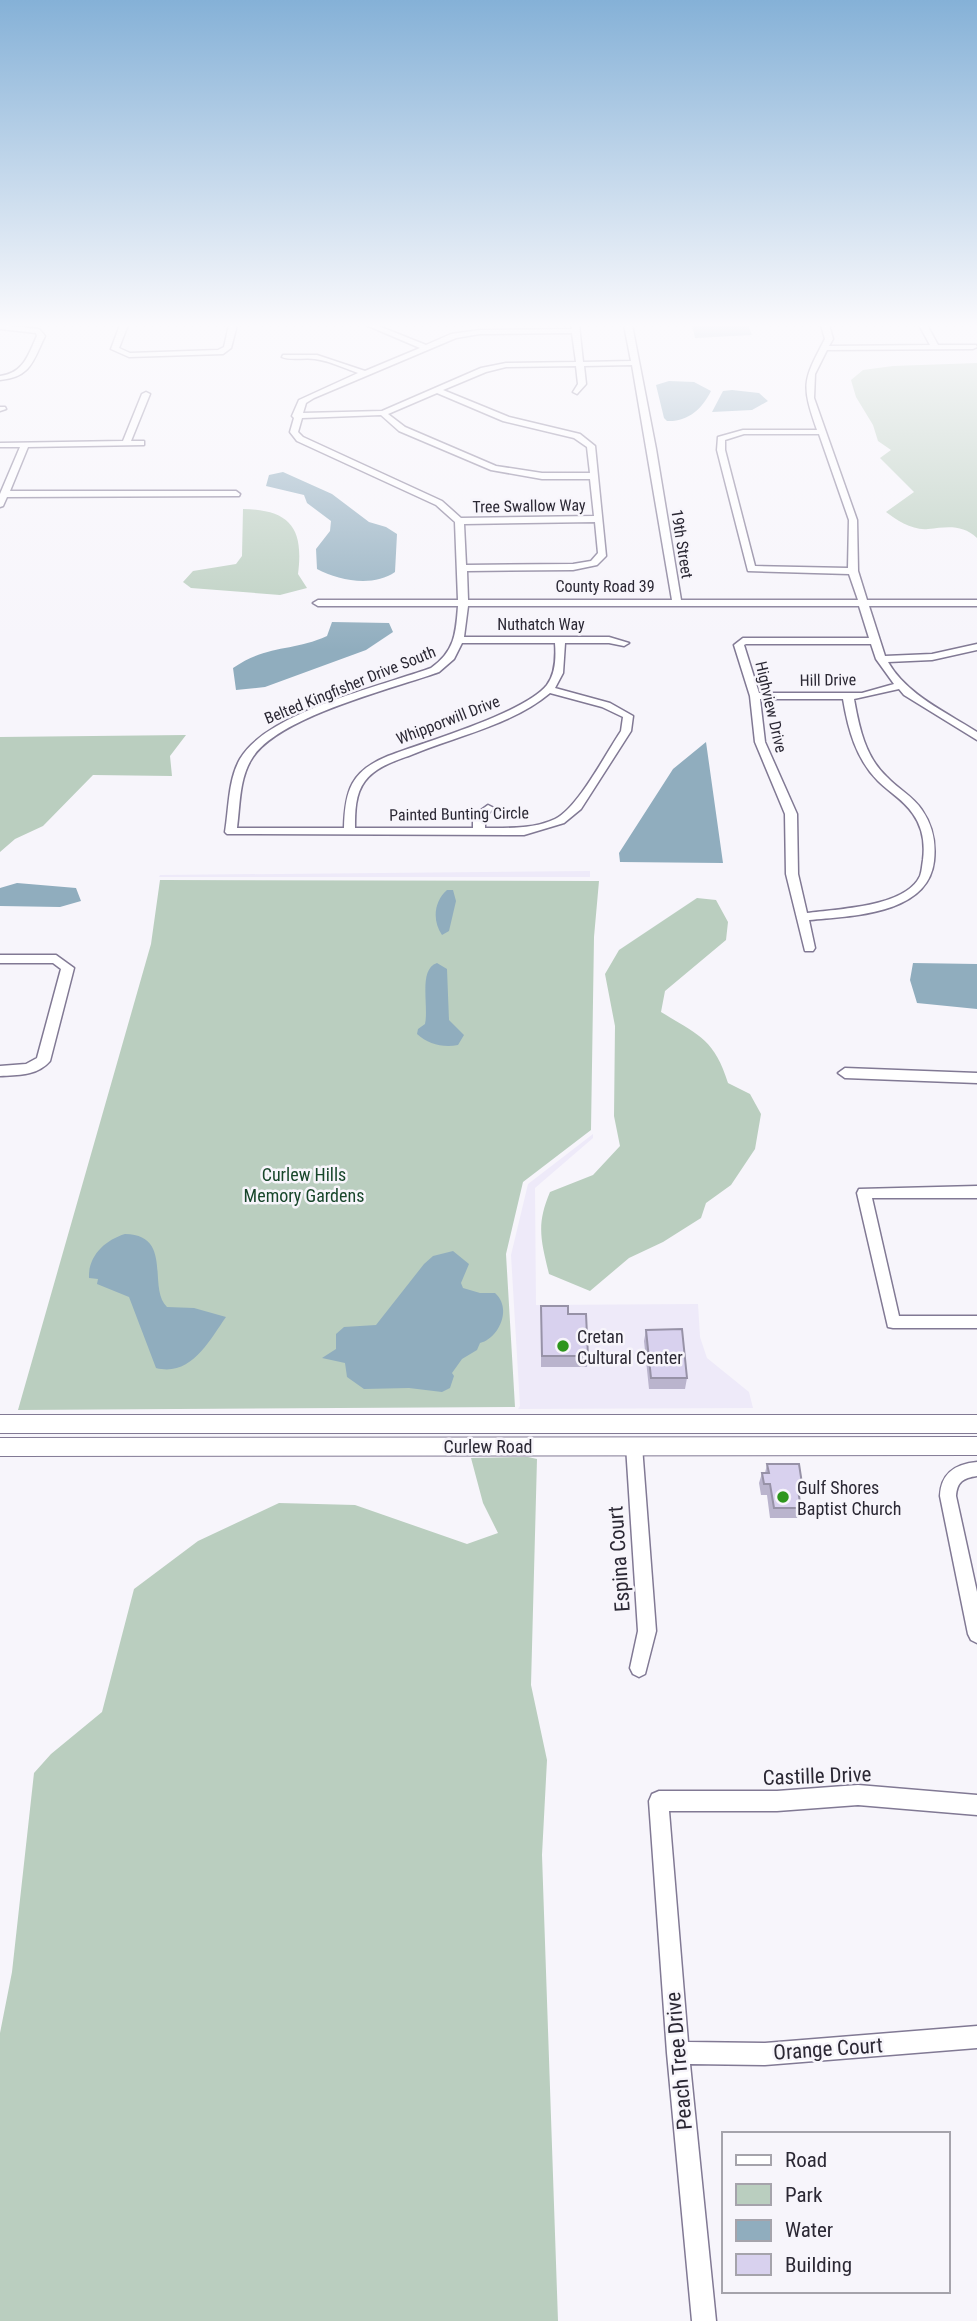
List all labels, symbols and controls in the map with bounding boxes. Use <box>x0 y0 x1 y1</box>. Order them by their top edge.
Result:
street label: Tree Swallow Way <box>472 496 586 516</box>
street label: 19th Street <box>667 508 697 580</box>
street label: County Road 39 <box>555 577 655 596</box>
street label: Nuthatch Way <box>497 615 585 634</box>
street label: Belted Kingfisher Drive South <box>262 642 438 728</box>
street label: Highview Drive <box>751 659 791 755</box>
street label: Hill Drive <box>800 670 856 690</box>
street label: Whipporwill Drive <box>394 692 502 748</box>
street label: Painted Bunting Circle <box>389 803 529 825</box>
park label: Curlew Hills Memory Gardens <box>244 1164 364 1206</box>
place label: Cretan Cultural Center <box>577 1326 683 1368</box>
marker: Cretan Cultural Center <box>555 1338 571 1354</box>
street label: Curlew Road <box>444 1436 532 1457</box>
place label: Gulf Shores Baptist Church <box>797 1477 901 1519</box>
marker: Gulf Shores Baptist Church <box>775 1489 791 1505</box>
street label: Espina Court <box>603 1505 635 1613</box>
street label: Castille Drive <box>762 1762 872 1790</box>
street label: Peach Tree Drive <box>661 1991 697 2131</box>
street label: Orange Court <box>772 2033 884 2065</box>
legend <box>722 2132 949 2293</box>
text: Road <box>785 2148 827 2172</box>
text: Park <box>785 2183 823 2207</box>
text: Water <box>785 2218 833 2242</box>
text: Building <box>785 2253 852 2277</box>

